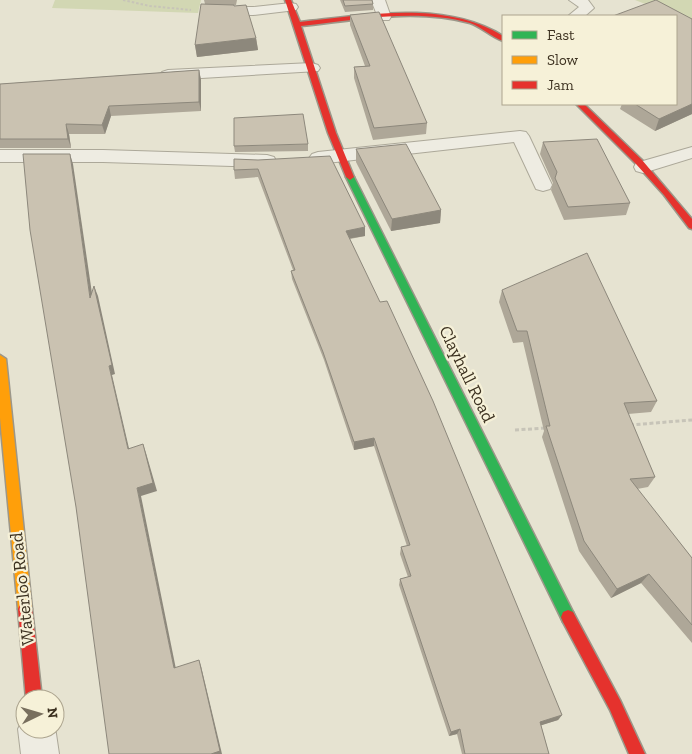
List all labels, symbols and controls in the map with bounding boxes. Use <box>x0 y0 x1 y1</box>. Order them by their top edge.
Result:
legend <box>502 15 677 105</box>
text: Fast <box>547 26 575 44</box>
text: Slow <box>547 51 579 69</box>
text: Jam <box>547 76 574 94</box>
street label: Clayhall Road <box>434 322 500 426</box>
street label: Waterloo Road <box>5 531 39 647</box>
north arrow <box>15 689 65 739</box>
text: N <box>44 707 61 719</box>

